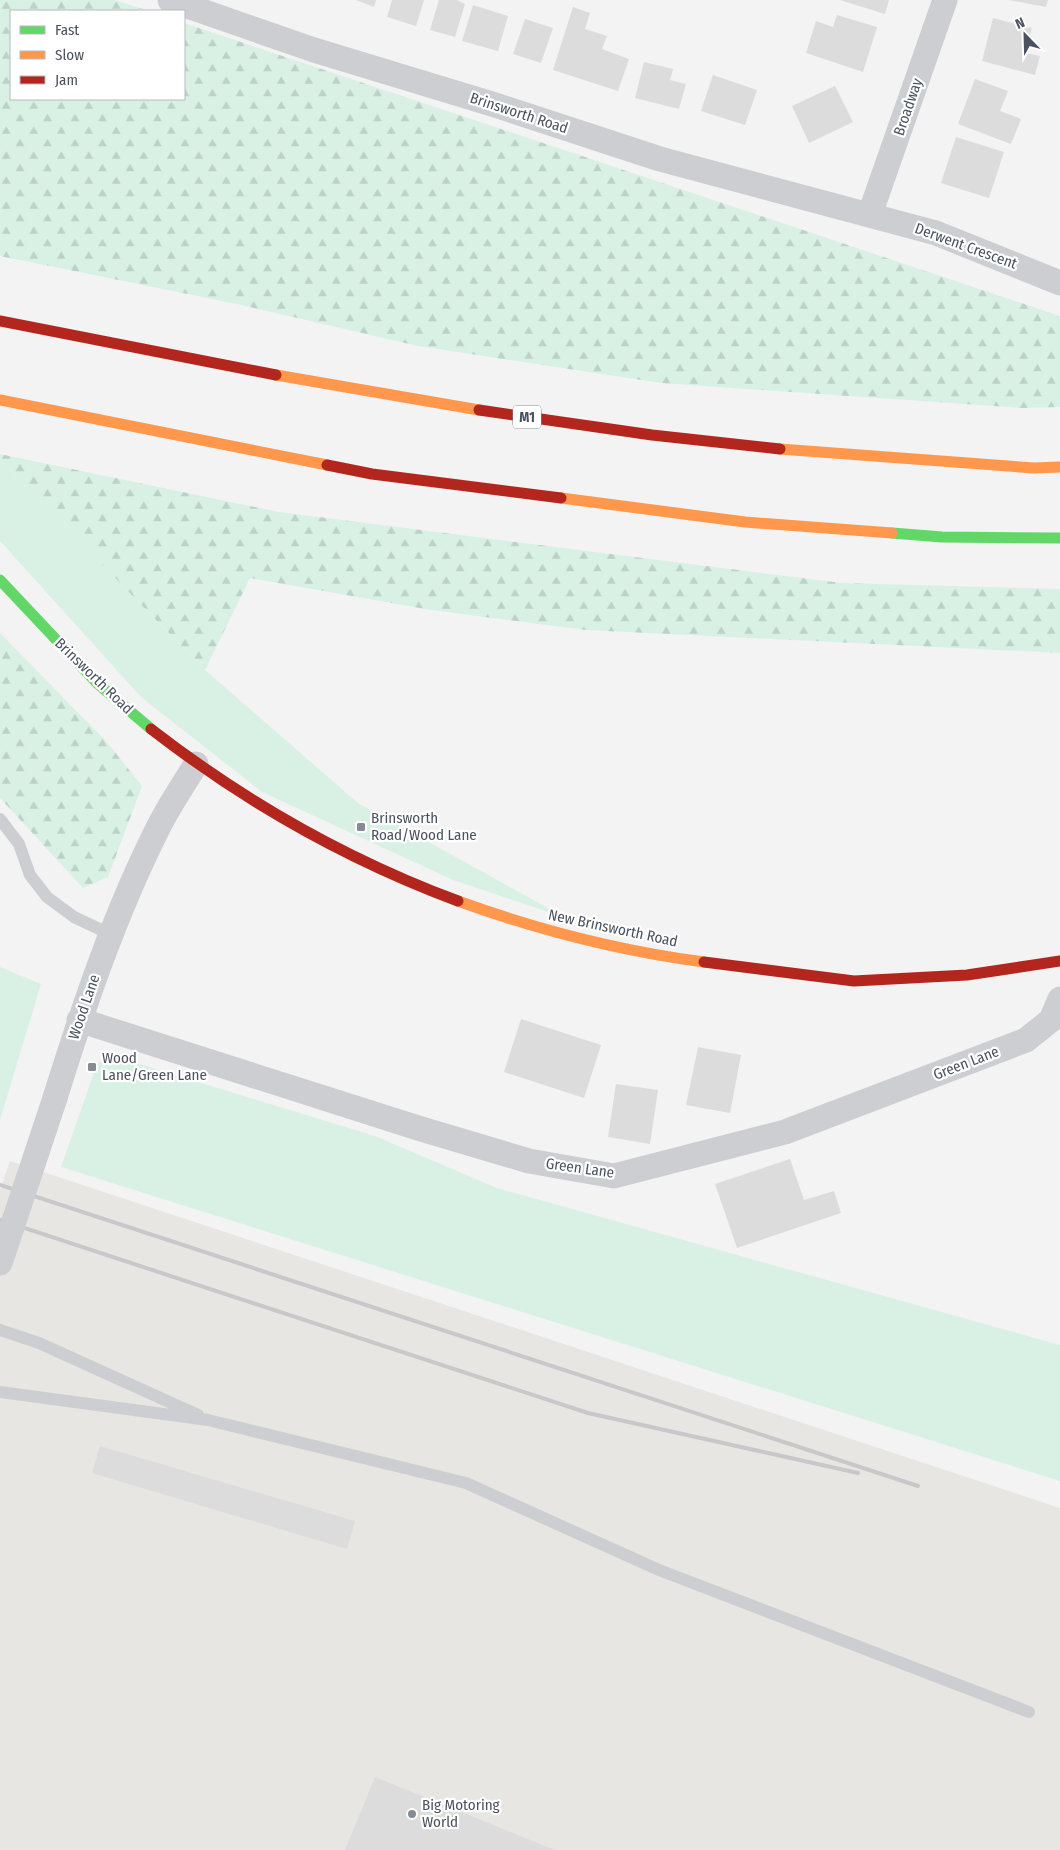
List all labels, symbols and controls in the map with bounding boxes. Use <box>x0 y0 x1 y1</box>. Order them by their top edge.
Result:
legend <box>10 10 185 100</box>
north arrow <box>1000 10 1050 60</box>
text: N <box>1013 14 1027 33</box>
text: Fast <box>55 21 79 39</box>
text: Slow <box>55 46 84 64</box>
text: Jam <box>55 71 78 89</box>
street label: Broadway <box>890 76 926 138</box>
street label: Brinsworth Road <box>468 89 570 137</box>
street label: Derwent Crescent <box>913 219 1020 273</box>
road number: M1 <box>513 406 541 428</box>
street label: Brinsworth Road <box>51 634 137 718</box>
place label: Brinsworth Road/Wood Lane <box>371 809 477 844</box>
marker: Brinsworth Road/Wood Lane <box>355 821 367 833</box>
street label: New Brinsworth Road <box>547 906 679 950</box>
street label: Wood Lane <box>64 972 104 1042</box>
street label: Green Lane <box>931 1042 1001 1084</box>
place label: Wood Lane/Green Lane <box>102 1049 207 1084</box>
marker: Wood Lane/Green Lane <box>86 1061 98 1073</box>
street label: Green Lane <box>545 1154 615 1182</box>
place label: Big Motoring World <box>422 1796 500 1831</box>
marker: Big Motoring World <box>406 1808 418 1820</box>

